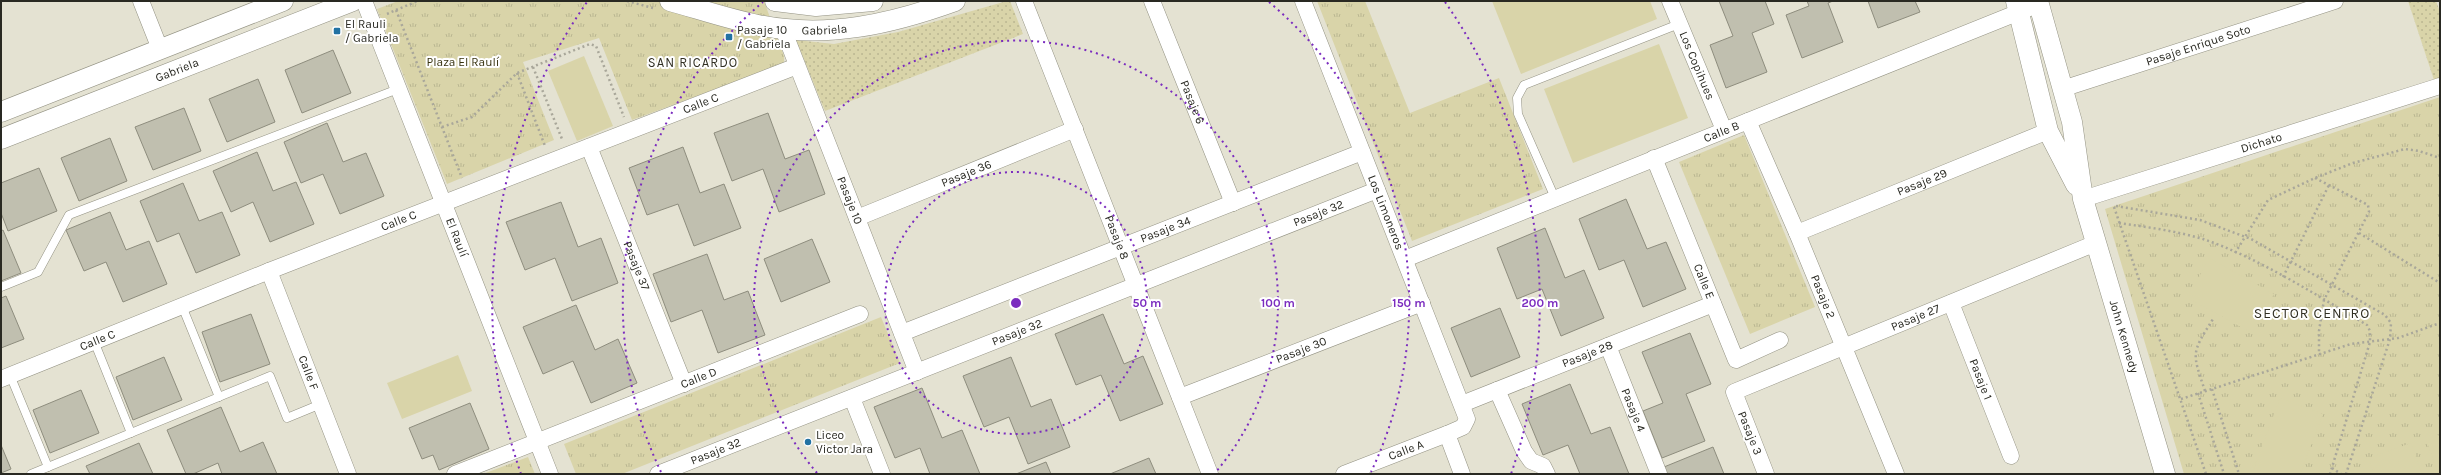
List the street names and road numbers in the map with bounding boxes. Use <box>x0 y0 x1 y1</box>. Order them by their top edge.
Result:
street label: Gabriela <box>802 21 848 37</box>
street label: Pasaje Enrique Soto <box>2144 22 2252 69</box>
street label: Los Copihues <box>1676 29 1718 102</box>
street label: Gabriela <box>153 55 201 85</box>
street label: Pasaje 6 <box>1178 78 1208 126</box>
street label: Calle C <box>681 90 720 117</box>
street label: Calle B <box>1701 118 1741 145</box>
street label: Dichato <box>2239 129 2284 156</box>
street label: Pasaje 36 <box>939 157 994 190</box>
street label: Pasaje 29 <box>1895 166 1949 199</box>
street label: Los Limoneros <box>1365 173 1407 252</box>
street label: Pasaje 10 <box>834 175 866 226</box>
street label: Pasaje 32 <box>1291 197 1346 229</box>
street label: Calle C <box>379 207 418 234</box>
street label: Pasaje 8 <box>1102 213 1132 262</box>
street label: Pasaje 34 <box>1138 213 1193 246</box>
street label: El Raulí <box>443 216 471 260</box>
street label: Pasaje 37 <box>621 239 653 293</box>
street label: Calle E <box>1691 262 1717 301</box>
street label: Pasaje 2 <box>1808 273 1838 321</box>
street label: John Kennedy <box>2107 298 2142 375</box>
street label: Pasaje 27 <box>1889 301 1942 334</box>
street label: Pasaje 32 <box>990 316 1044 348</box>
street label: Calle C <box>78 327 117 354</box>
street label: Pasaje 30 <box>1274 334 1329 366</box>
street label: Pasaje 28 <box>1560 338 1615 370</box>
street label: Calle F <box>295 353 322 392</box>
street label: Pasaje 1 <box>1967 357 1995 402</box>
street label: Calle D <box>679 364 719 391</box>
street label: Pasaje 4 <box>1619 386 1649 434</box>
street label: Pasaje 3 <box>1735 409 1765 457</box>
street label: Pasaje 32 <box>688 435 743 467</box>
street label: Calle A <box>1386 437 1426 463</box>

